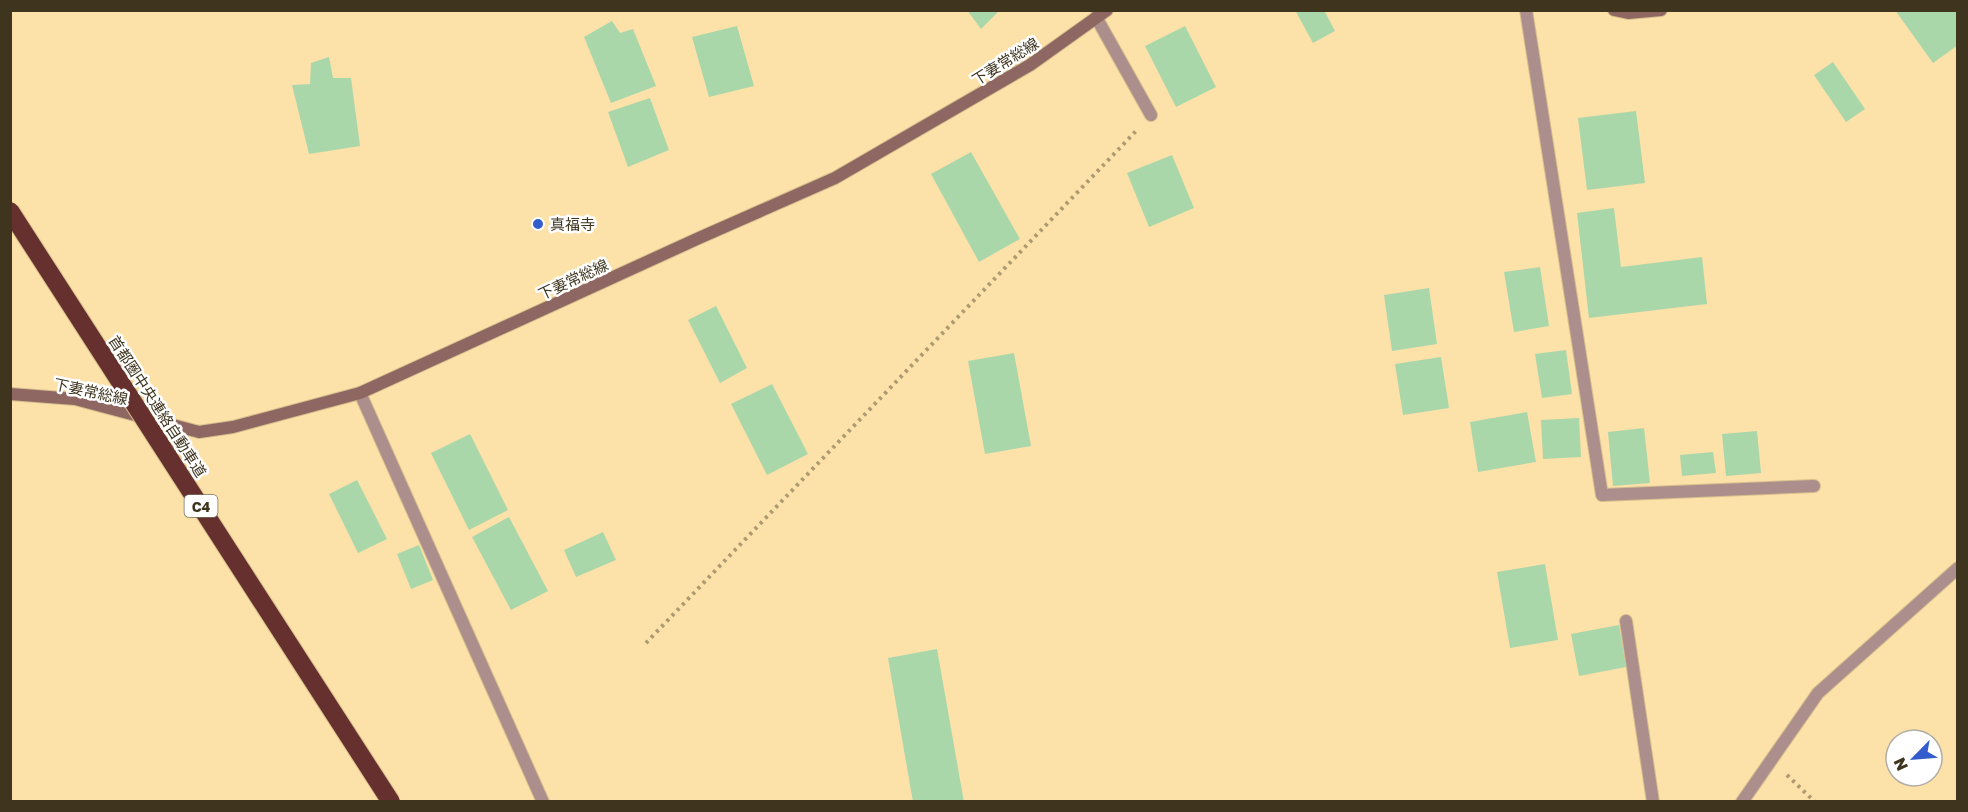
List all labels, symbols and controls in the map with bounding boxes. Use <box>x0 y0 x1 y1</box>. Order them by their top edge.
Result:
street label: 下妻常総線 <box>968 33 1042 89</box>
place label: 真福寺 <box>550 215 595 233</box>
marker: 真福寺 <box>531 217 545 231</box>
street label: 下妻常総線 <box>535 255 611 303</box>
street label: 首都圏中央連絡自動車道 <box>106 332 210 480</box>
street label: 下妻常総線 <box>52 374 130 408</box>
road number: C4 <box>184 495 218 517</box>
north arrow <box>1884 728 1944 788</box>
text: N <box>1889 755 1912 774</box>

